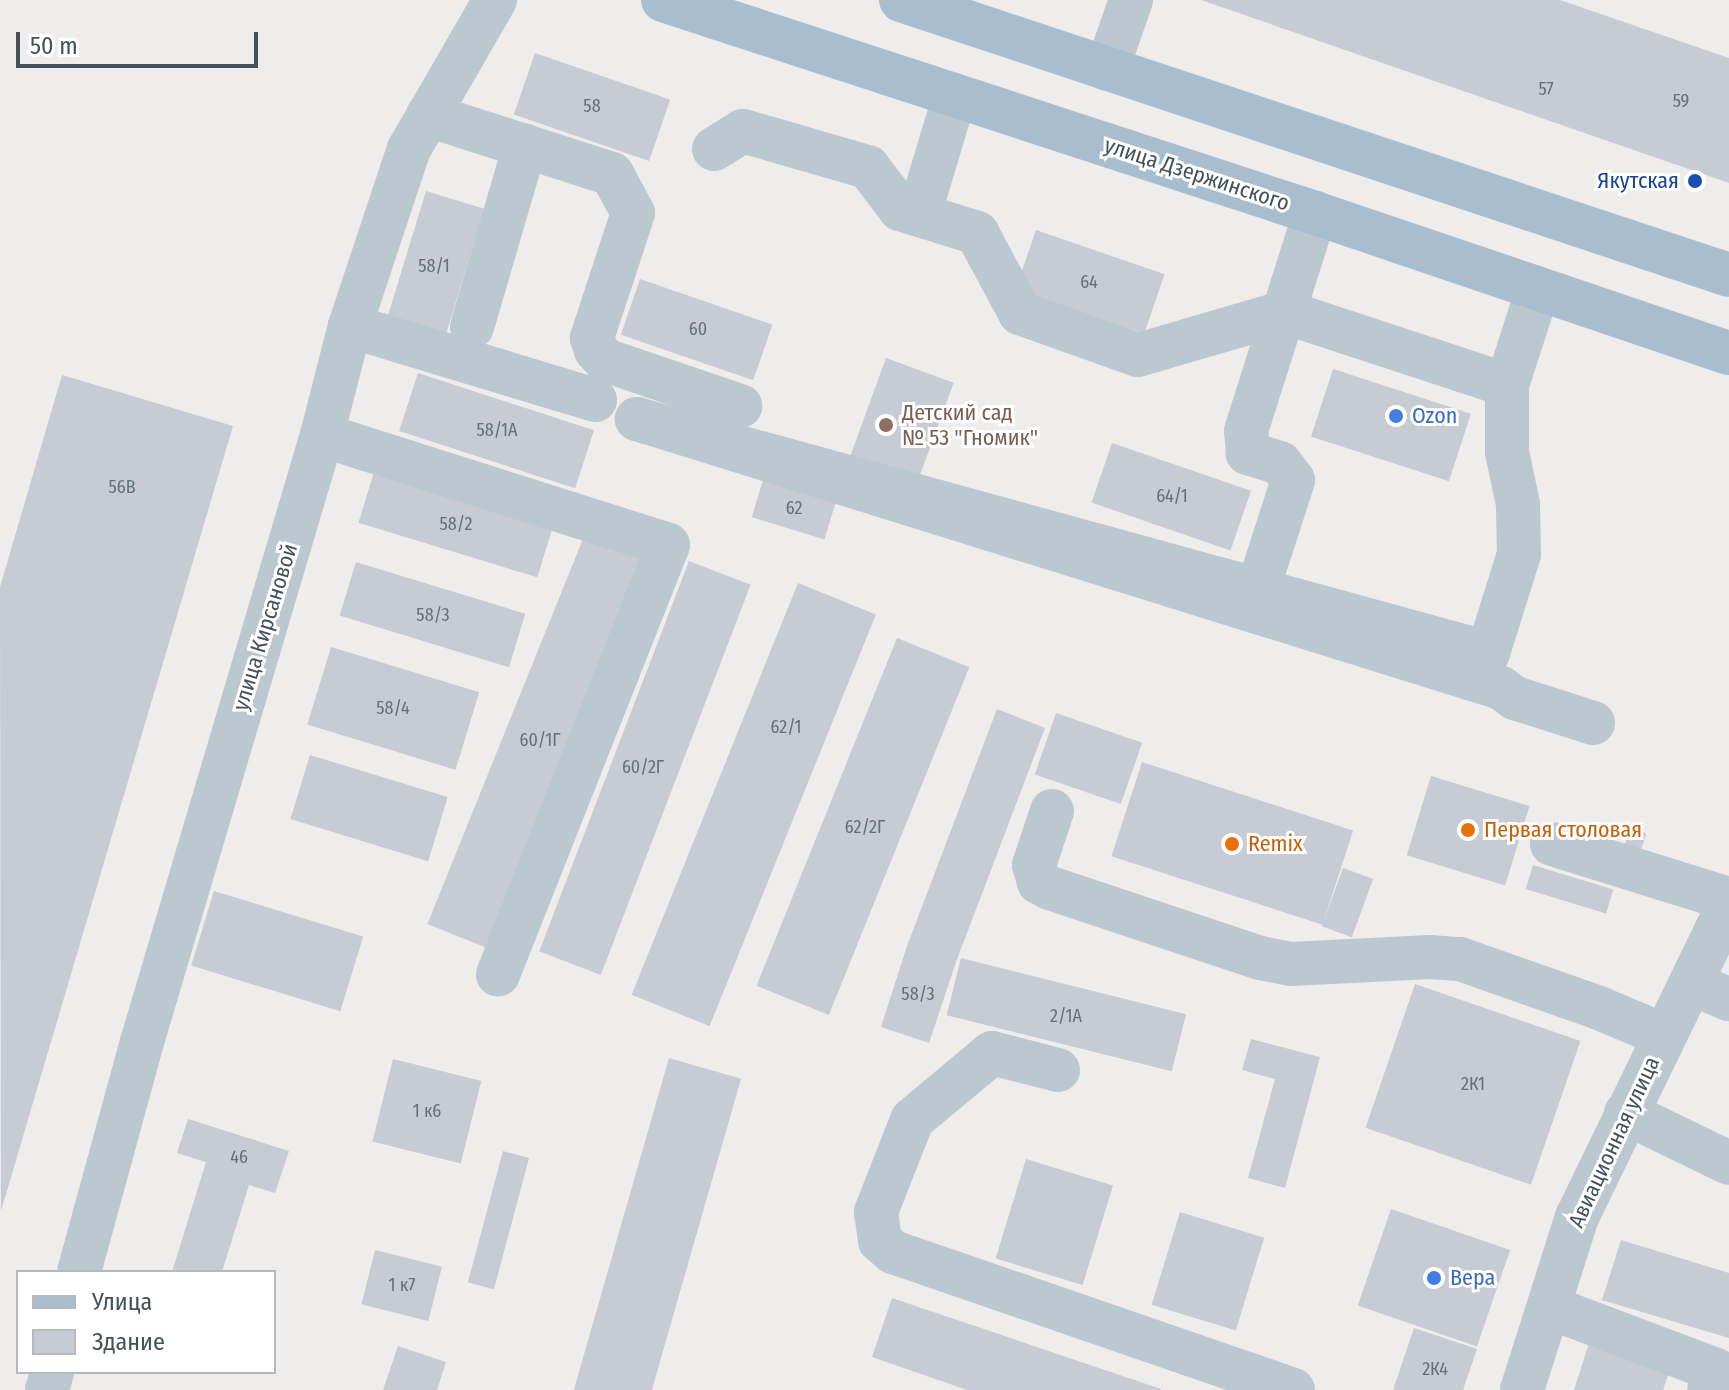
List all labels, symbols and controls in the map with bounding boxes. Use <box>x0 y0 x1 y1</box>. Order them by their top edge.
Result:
scale bar <box>20 16 262 66</box>
text: 50 m <box>30 32 78 60</box>
house number: 57 <box>1538 78 1554 100</box>
house number: 59 <box>1673 90 1689 112</box>
house number: 58 <box>583 95 601 117</box>
street label: улица Дзержинского <box>1101 132 1293 216</box>
place label: Якутская <box>1597 168 1679 194</box>
marker: Якутская <box>1686 172 1704 190</box>
house number: 58/1 <box>418 255 450 277</box>
house number: 64 <box>1080 271 1098 293</box>
house number: 60 <box>689 318 707 340</box>
place label: Детский сад № 53 "Гномик" <box>902 399 1038 450</box>
place label: Ozon <box>1412 403 1457 429</box>
marker: Ozon <box>1387 407 1405 425</box>
marker: Детский сад № 53 "Гномик" <box>877 416 895 434</box>
house number: 58/1А <box>476 419 518 441</box>
house number: 56В <box>108 476 136 498</box>
house number: 64/1 <box>1156 485 1188 507</box>
house number: 62 <box>786 497 802 519</box>
house number: 58/2 <box>440 513 472 535</box>
street label: улица Кирсановой <box>227 540 303 714</box>
house number: 58/3 <box>416 604 450 626</box>
house number: 58/4 <box>376 697 410 719</box>
house number: 62/1 <box>770 716 802 738</box>
house number: 60/1Г <box>520 729 560 751</box>
house number: 60/2Г <box>622 756 664 778</box>
house number: 62/2Г <box>845 816 885 838</box>
place label: Первая столовая <box>1484 817 1642 843</box>
marker: Первая столовая <box>1459 821 1477 839</box>
place label: Remix <box>1248 831 1303 857</box>
marker: Remix <box>1223 835 1241 853</box>
house number: 58/3 <box>901 983 935 1005</box>
house number: 2/1А <box>1050 1005 1082 1027</box>
street label: Авиационная улица <box>1563 1052 1665 1232</box>
house number: 2К1 <box>1461 1073 1485 1095</box>
house number: 1 к6 <box>413 1100 441 1122</box>
house number: 46 <box>230 1146 248 1168</box>
place label: Вера <box>1450 1265 1495 1291</box>
marker: Вера <box>1425 1269 1443 1287</box>
legend <box>16 1270 276 1374</box>
house number: 1 к7 <box>389 1274 415 1296</box>
text: Улица <box>92 1288 152 1316</box>
text: Здание <box>92 1328 165 1356</box>
house number: 2К4 <box>1422 1358 1448 1380</box>

